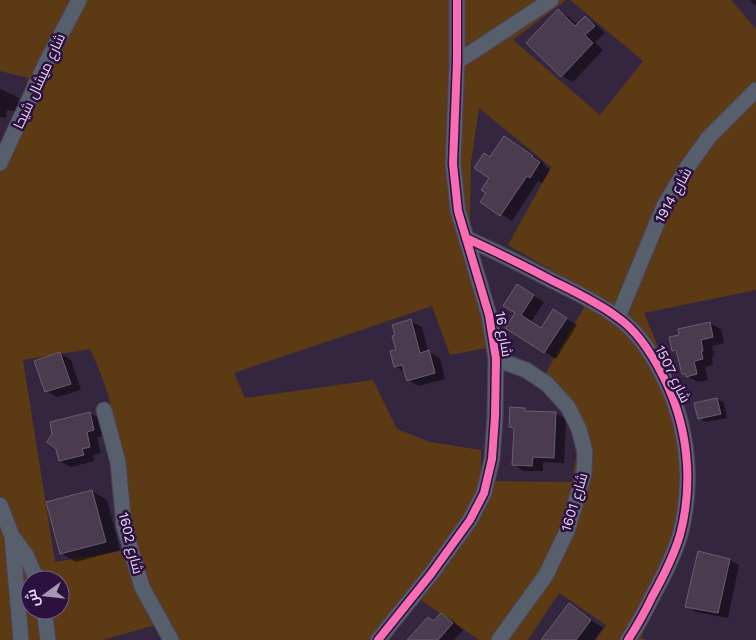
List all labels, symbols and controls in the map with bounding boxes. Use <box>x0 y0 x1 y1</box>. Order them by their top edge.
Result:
street label: شارع ميشال شيحا <box>10 31 69 132</box>
street label: شارع 1914 <box>651 165 695 226</box>
street label: شارع 16 <box>492 310 515 358</box>
street label: شارع 1507 <box>651 343 694 406</box>
street label: شارع 1601 <box>558 471 591 533</box>
street label: شارع 1602 <box>115 511 146 576</box>
north arrow <box>20 570 70 620</box>
text: ش <box>22 587 43 609</box>

